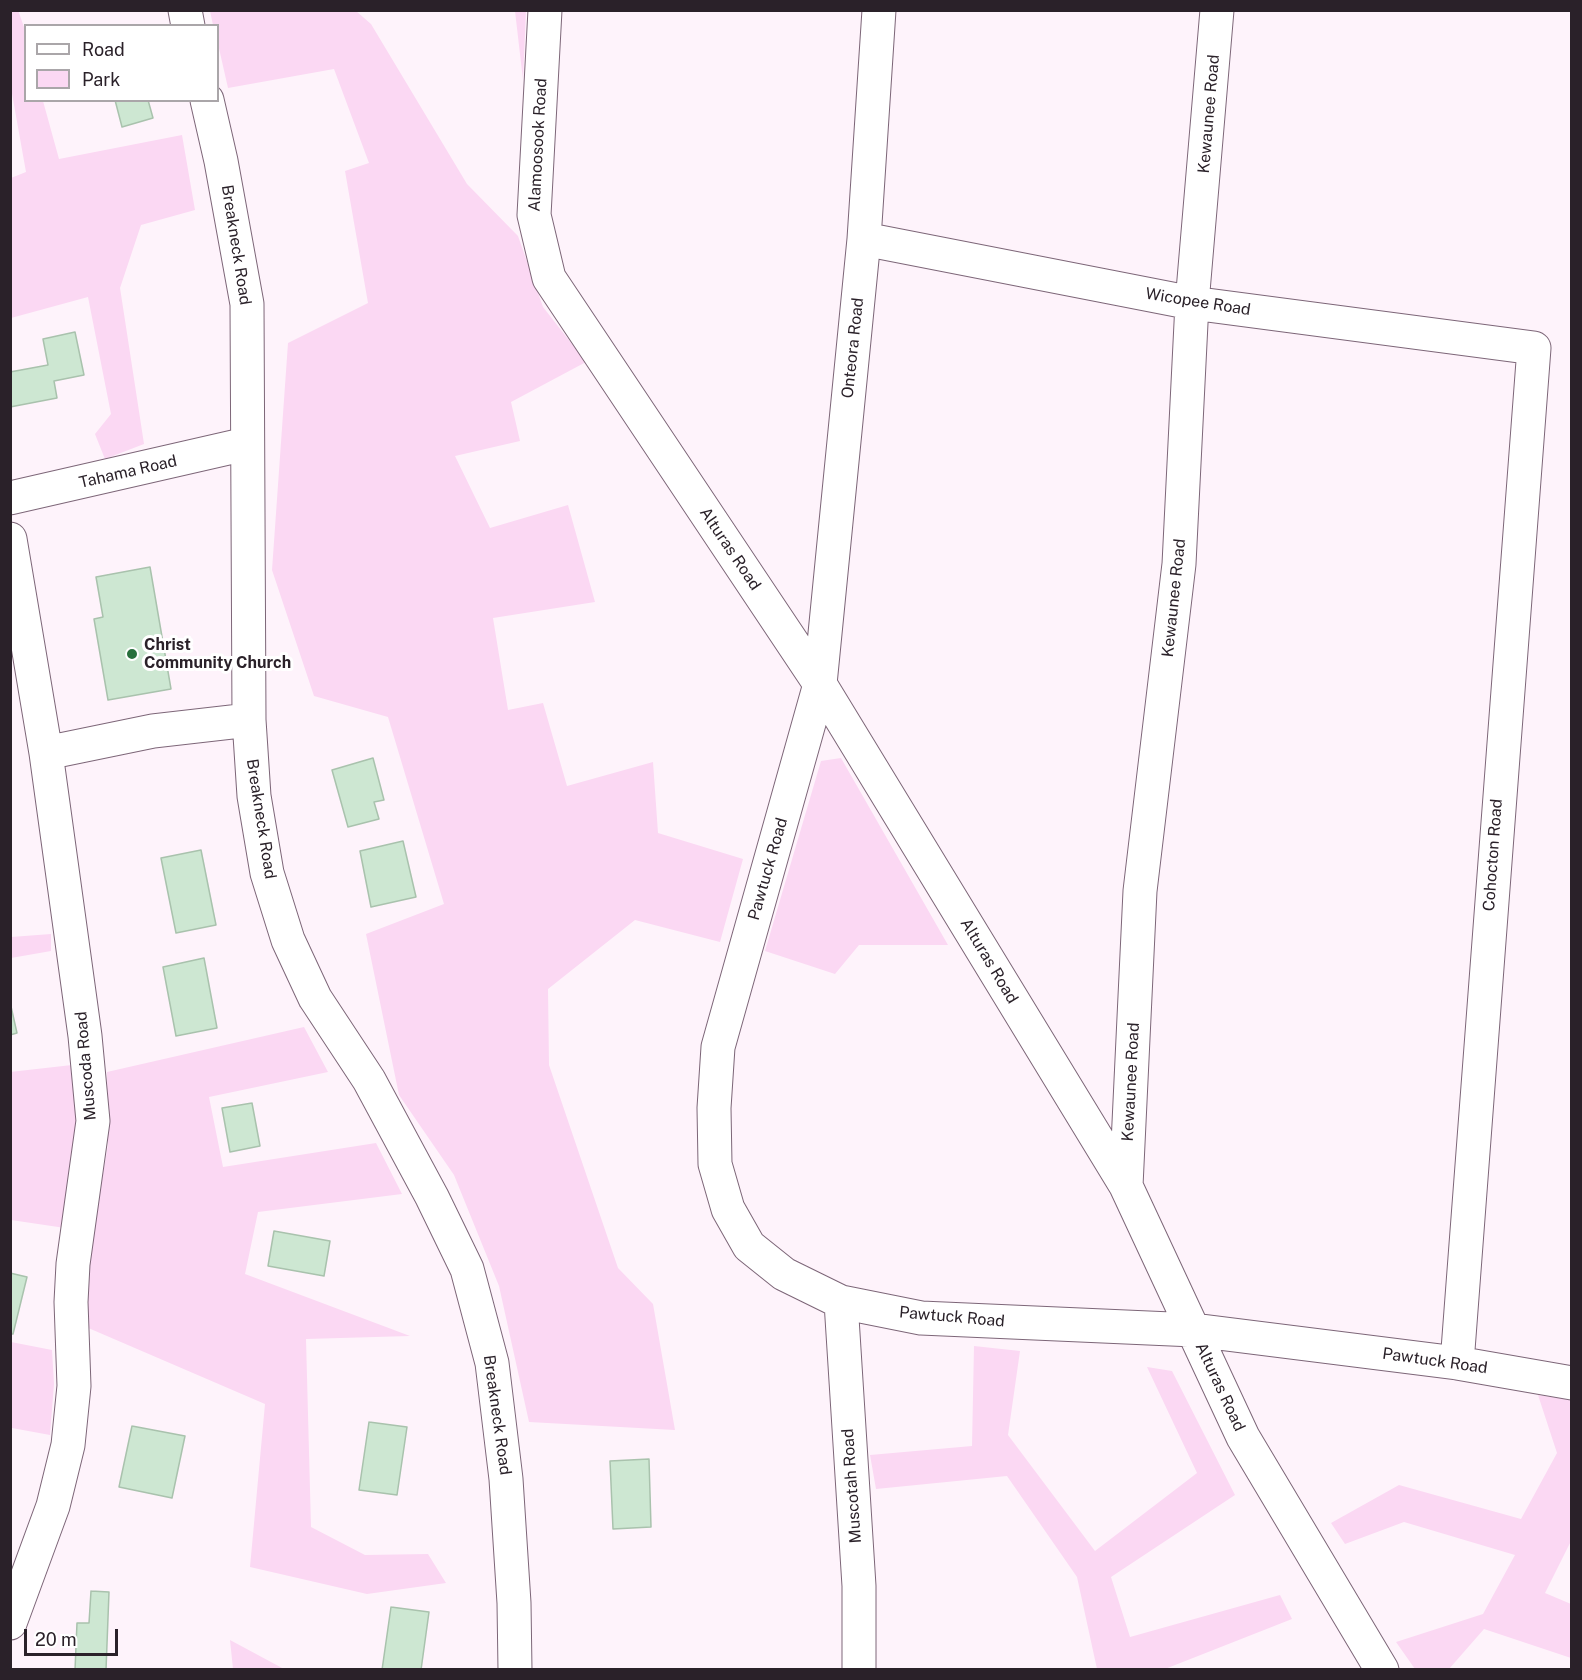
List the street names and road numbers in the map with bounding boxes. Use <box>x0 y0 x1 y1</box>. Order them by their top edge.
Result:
street label: Kewaunee Road <box>1194 54 1224 174</box>
street label: Alamoosook Road <box>525 78 551 212</box>
street label: Breakneck Road <box>217 184 255 306</box>
street label: Wicopee Road <box>1144 284 1252 320</box>
street label: Onteora Road <box>838 297 868 399</box>
street label: Tahama Road <box>77 451 179 493</box>
street label: Alturas Road <box>695 504 765 594</box>
street label: Kewaunee Road <box>1158 538 1190 658</box>
street label: Breakneck Road <box>242 758 280 880</box>
street label: Cohocton Road <box>1479 798 1507 912</box>
street label: Pawtuck Road <box>744 815 792 923</box>
street label: Alturas Road <box>956 915 1022 1007</box>
street label: Muscoda Road <box>72 1011 100 1121</box>
street label: Kewaunee Road <box>1118 1022 1144 1142</box>
street label: Pawtuck Road <box>898 1303 1006 1331</box>
street label: Alturas Road <box>1191 1340 1249 1434</box>
street label: Pawtuck Road <box>1381 1344 1489 1378</box>
street label: Breakneck Road <box>479 1354 515 1476</box>
street label: Muscotah Road <box>838 1428 866 1544</box>

